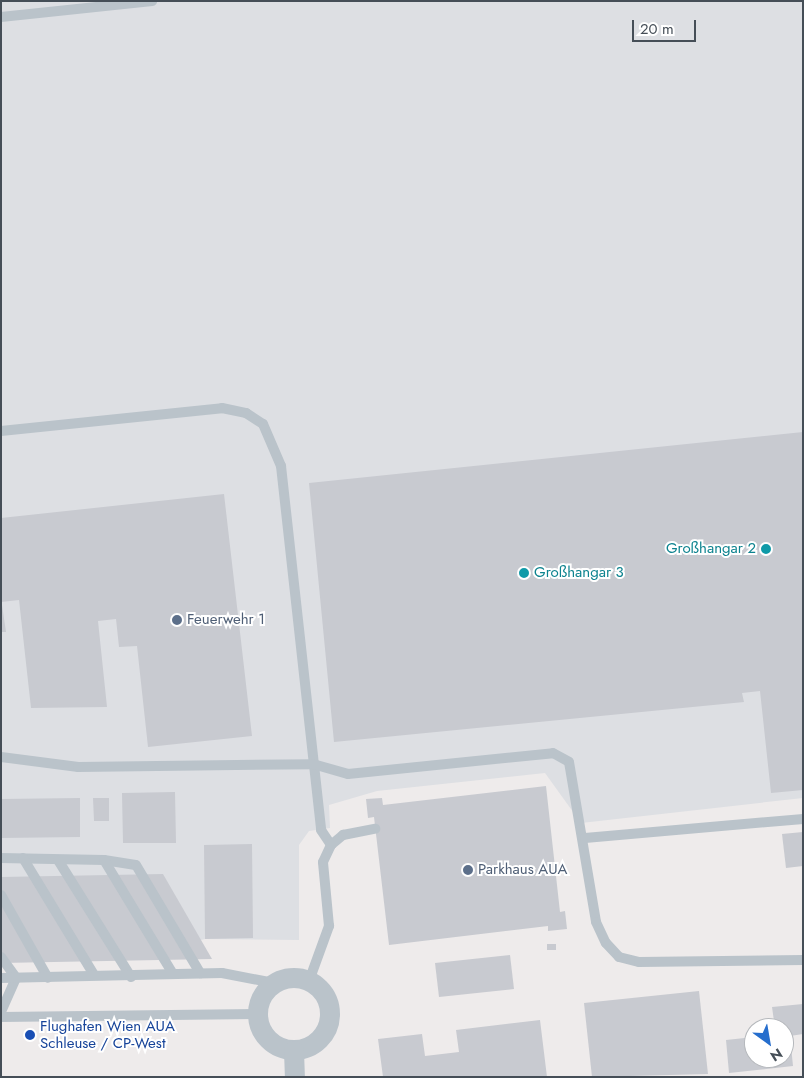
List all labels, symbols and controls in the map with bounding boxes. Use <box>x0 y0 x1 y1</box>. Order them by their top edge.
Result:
scale bar <box>634 10 698 42</box>
text: 20 m <box>640 18 674 40</box>
place label: Großhangar 2 <box>666 540 756 558</box>
marker: Großhangar 2 <box>760 543 772 555</box>
place label: Großhangar 3 <box>534 564 624 582</box>
marker: Großhangar 3 <box>518 567 530 579</box>
place label: Feuerwehr 1 <box>187 611 265 629</box>
marker: Feuerwehr 1 <box>171 614 183 626</box>
place label: Parkhaus AUA <box>478 861 567 879</box>
marker: Parkhaus AUA <box>462 864 474 876</box>
place label: Flughafen Wien AUA Schleuse / CP-West <box>40 1017 175 1052</box>
north arrow <box>744 1018 794 1068</box>
marker: Flughafen Wien AUA Schleuse / CP-West <box>24 1029 36 1041</box>
text: N <box>766 1043 786 1066</box>

